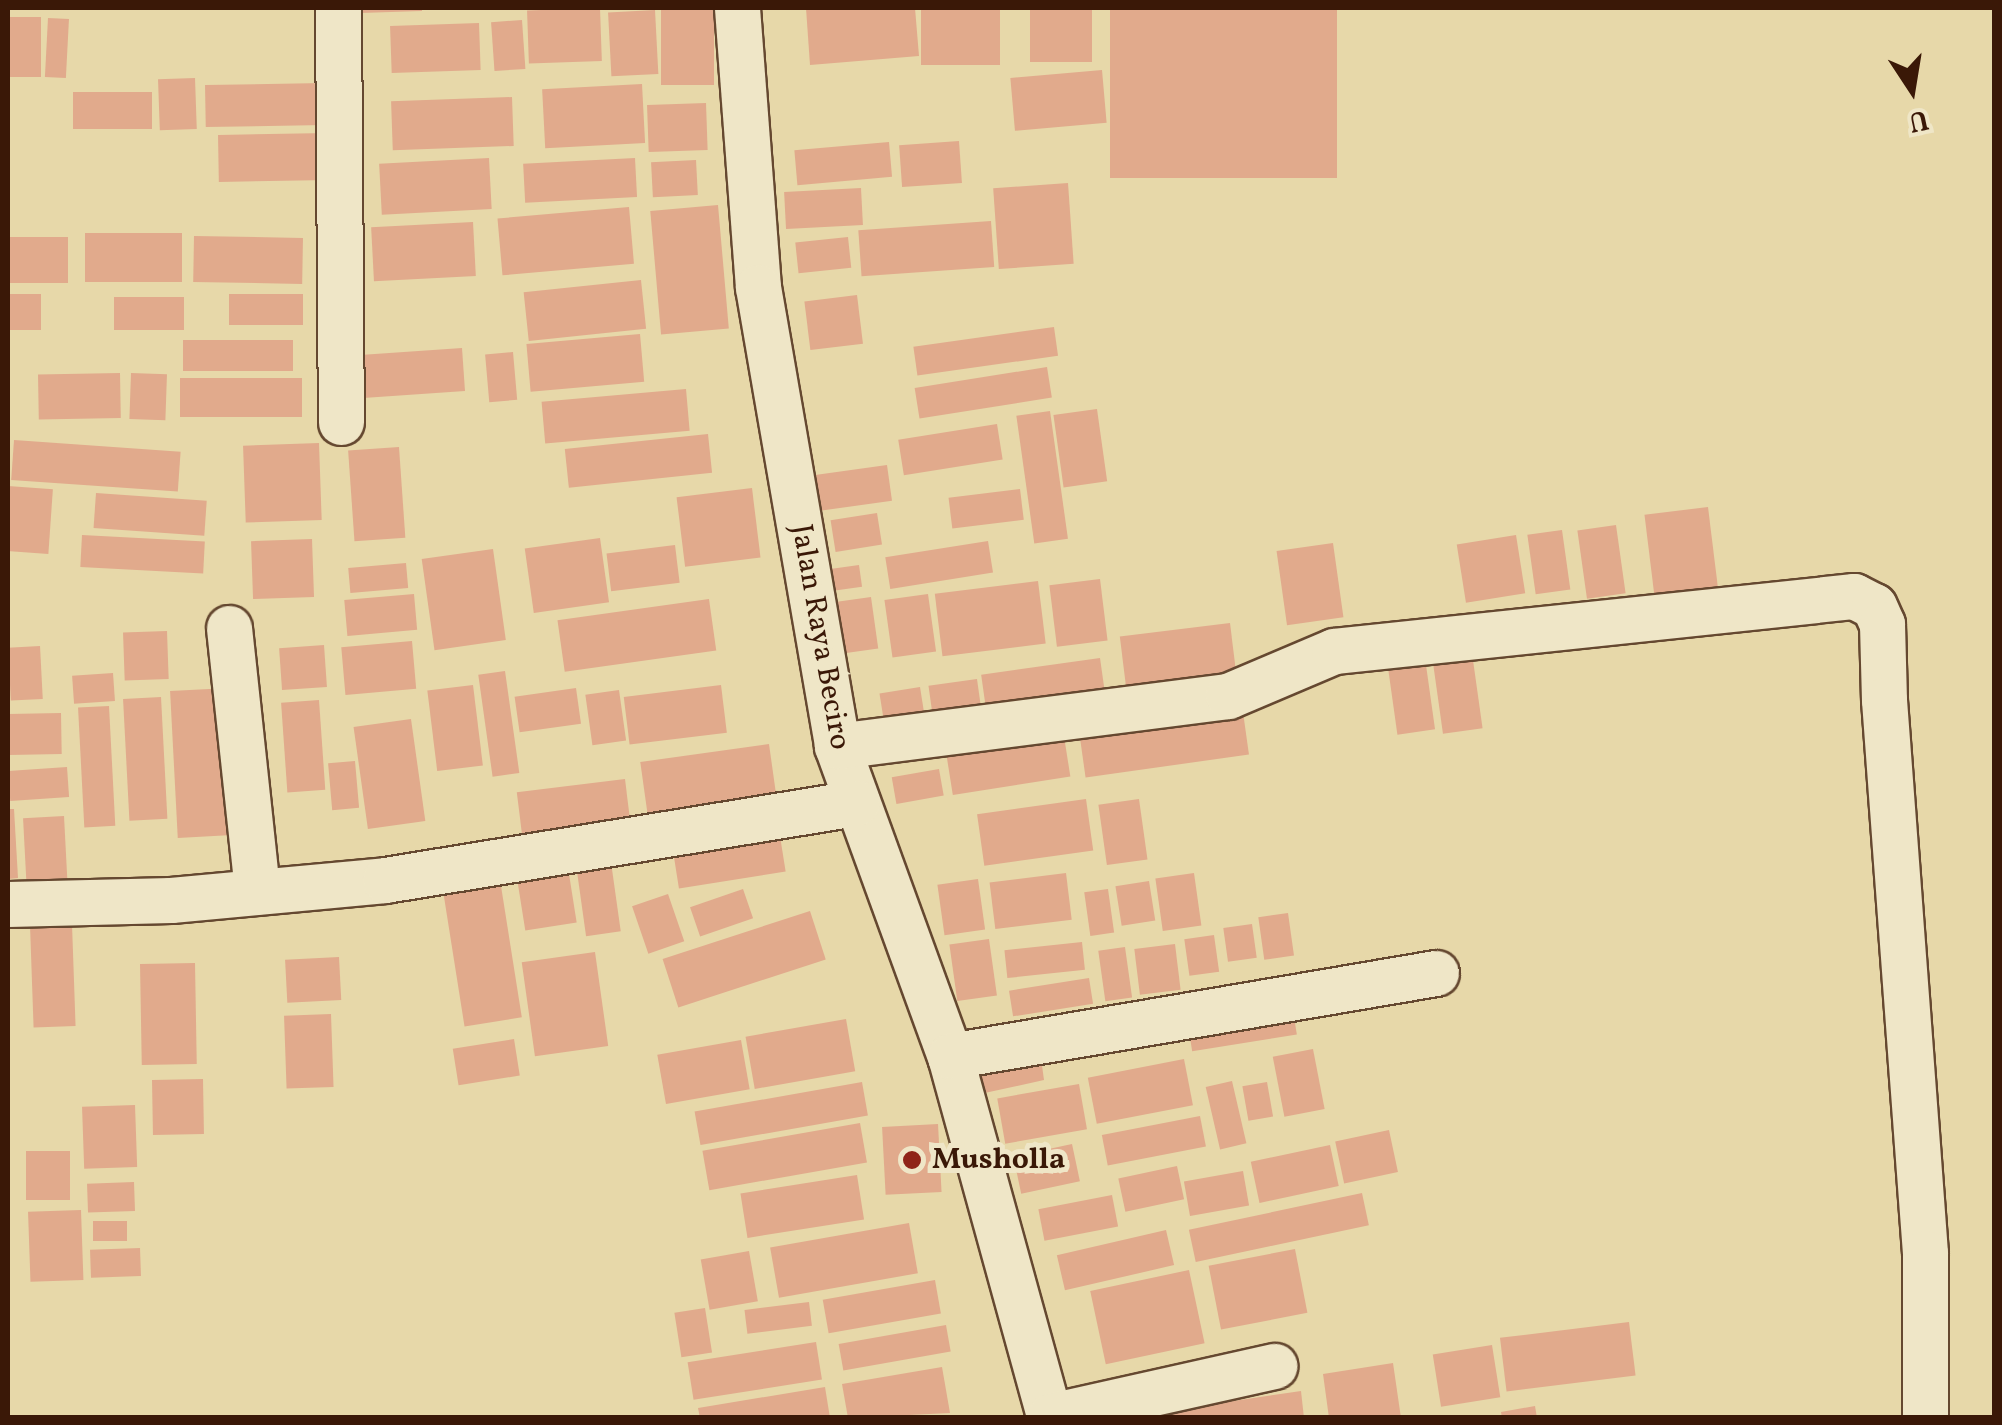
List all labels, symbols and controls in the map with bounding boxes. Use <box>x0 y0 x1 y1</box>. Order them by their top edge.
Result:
north arrow <box>1862 40 1962 140</box>
text: U <box>1905 99 1932 141</box>
street label: Jalan Raya Beciro <box>782 521 858 753</box>
place label: Musholla <box>932 1142 1065 1178</box>
marker: Musholla <box>901 1149 923 1171</box>

